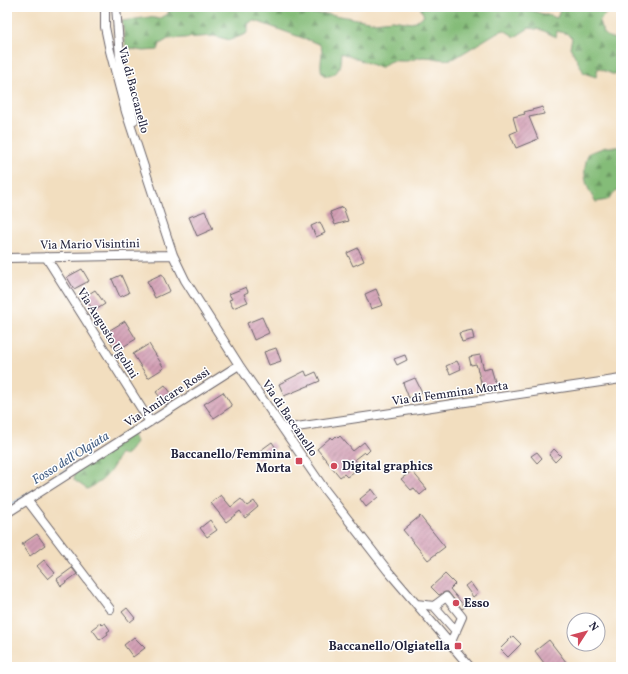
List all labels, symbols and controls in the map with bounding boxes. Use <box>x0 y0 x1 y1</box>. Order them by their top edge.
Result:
street label: Via di Baccanello <box>114 45 152 135</box>
street label: Via Mario Visintini <box>40 236 140 254</box>
street label: Via Augusto Ugolini <box>73 285 142 382</box>
street label: Via Amilcare Rossi <box>122 364 214 431</box>
street label: Via di Baccanello <box>258 377 321 460</box>
street label: Via di Femmina Morta <box>391 378 509 410</box>
water label: Fosso dell'Olgiata <box>29 428 113 490</box>
place label: Baccanello/Femmina Morta <box>171 447 291 477</box>
marker: Baccanello/Femmina Morta <box>294 456 304 466</box>
place label: Digital graphics <box>342 459 433 475</box>
marker: Digital graphics <box>329 461 339 471</box>
place label: Esso <box>464 596 490 612</box>
marker: Esso <box>451 598 461 608</box>
north arrow <box>566 612 606 652</box>
text: N <box>584 619 601 635</box>
place label: Baccanello/Olgiatella <box>329 639 450 655</box>
marker: Baccanello/Olgiatella <box>453 641 463 651</box>

